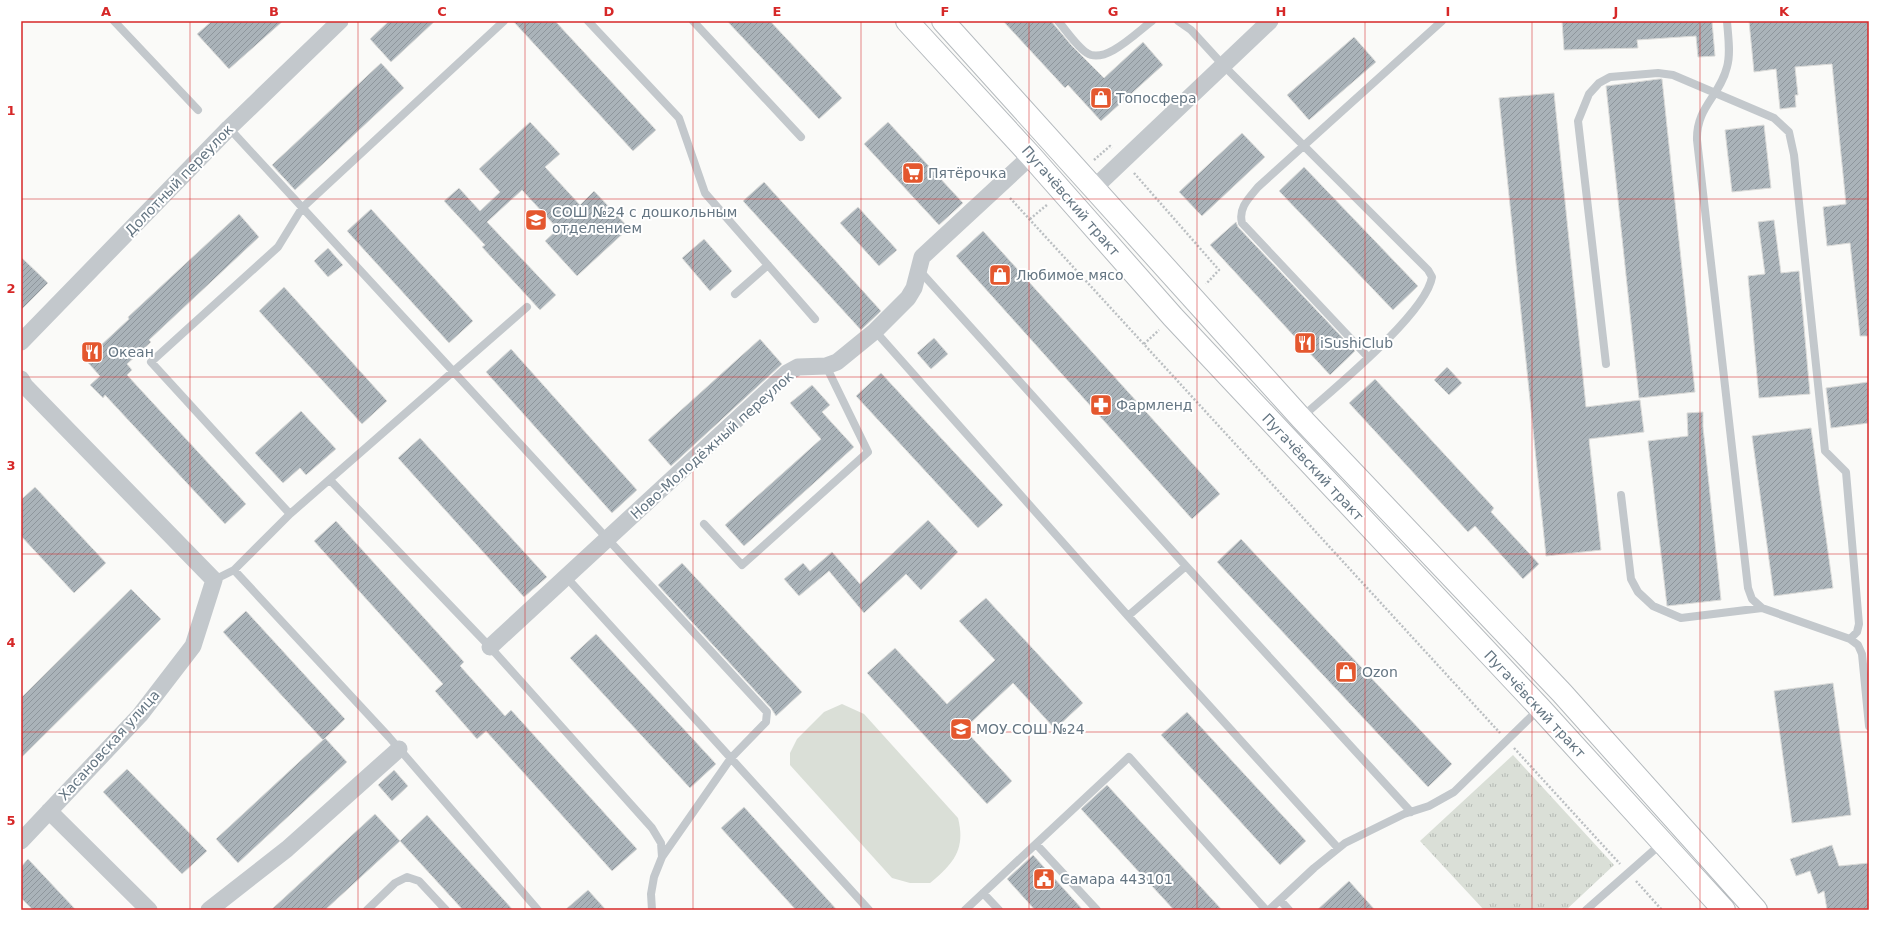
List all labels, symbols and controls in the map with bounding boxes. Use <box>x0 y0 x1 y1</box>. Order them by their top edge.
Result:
text: A <box>101 4 111 19</box>
text: B <box>269 4 279 19</box>
text: C <box>437 4 447 19</box>
text: D <box>604 4 615 19</box>
text: E <box>773 4 781 19</box>
text: F <box>941 4 949 19</box>
text: G <box>1108 4 1118 19</box>
text: H <box>1276 4 1286 19</box>
text: I <box>1446 4 1450 19</box>
text: J <box>1613 4 1618 19</box>
text: K <box>1779 4 1790 19</box>
shop icon: Топосфера <box>1088 85 1114 111</box>
place label: Топосфера <box>1115 90 1197 106</box>
text: 1 <box>6 103 16 118</box>
street label: Долотный переулок <box>122 121 236 239</box>
street label: Пугачёвский тракт <box>1019 143 1123 259</box>
supermarket icon: Пятёрочка <box>900 160 926 186</box>
place label: Пятёрочка <box>928 165 1006 181</box>
place label: СОШ №24 с дошкольным отделением <box>552 204 737 236</box>
school or university icon: СОШ №24 с дошкольным отделением <box>523 207 549 233</box>
shop icon: Любимое мясо <box>987 262 1013 288</box>
place label: Любимое мясо <box>1016 267 1123 283</box>
text: 2 <box>6 281 16 296</box>
restaurant icon: iSushiClub <box>1292 330 1318 356</box>
place label: iSushiClub <box>1320 335 1393 351</box>
restaurant icon: Океан <box>79 339 105 365</box>
place label: Океан <box>108 344 154 360</box>
street label: Ново-Молодёжный переулок <box>627 368 797 522</box>
pharmacy icon: Фармленд <box>1088 392 1114 418</box>
place label: Фармленд <box>1116 397 1192 413</box>
street label: Пугачёвский тракт <box>1259 410 1367 524</box>
text: 3 <box>6 458 16 473</box>
text: 4 <box>6 635 16 650</box>
street label: Пугачёвский тракт <box>1481 647 1589 761</box>
shop icon: Ozon <box>1333 659 1359 685</box>
place label: Ozon <box>1362 664 1398 680</box>
street label: Хасановская улица <box>55 687 163 803</box>
school or university icon: МОУ СОШ №24 <box>948 716 974 742</box>
place label: МОУ СОШ №24 <box>976 721 1085 737</box>
text: 5 <box>6 813 16 828</box>
public building icon: Самара 443101 <box>1031 866 1057 892</box>
place label: Самара 443101 <box>1060 871 1173 887</box>

